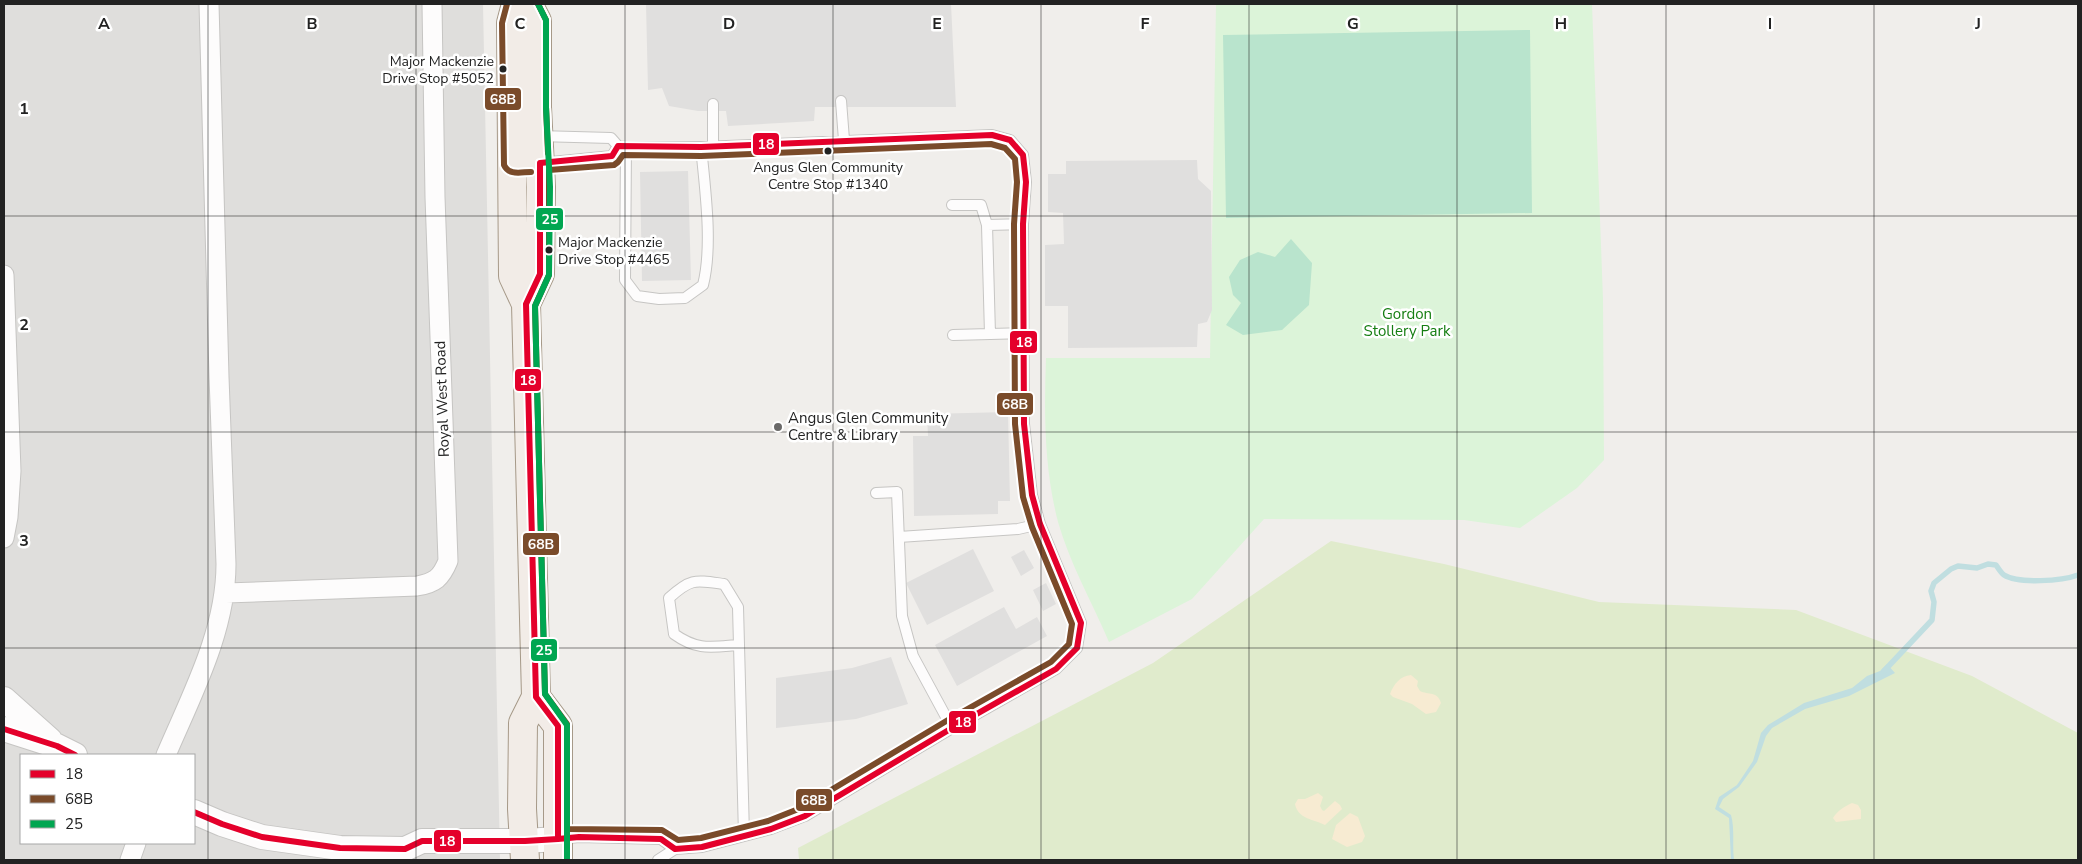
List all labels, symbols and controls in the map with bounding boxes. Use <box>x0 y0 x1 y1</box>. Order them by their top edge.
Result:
text: A <box>98 13 110 35</box>
text: B <box>306 13 318 35</box>
text: C <box>515 13 526 35</box>
text: D <box>723 13 735 35</box>
text: E <box>932 13 942 35</box>
text: F <box>1141 13 1150 35</box>
text: G <box>1347 13 1359 35</box>
text: H <box>1555 13 1567 35</box>
text: I <box>1768 13 1772 35</box>
text: J <box>1974 13 1981 35</box>
place label: Major Mackenzie Drive Stop #5052 <box>382 52 494 88</box>
marker: Major Mackenzie Drive Stop #5052 <box>498 64 508 74</box>
line badge: 68B <box>484 87 522 111</box>
text: 68B <box>490 90 516 109</box>
text: 1 <box>19 98 29 120</box>
line badge: 18 <box>752 132 780 156</box>
text: 18 <box>758 135 774 154</box>
marker: Angus Glen Community Centre Stop #1340 <box>823 146 833 156</box>
place label: Angus Glen Community Centre Stop #1340 <box>753 158 904 194</box>
line badge: 25 <box>535 207 564 231</box>
text: 25 <box>542 210 558 229</box>
place label: Major Mackenzie Drive Stop #4465 <box>558 233 670 269</box>
marker: Major Mackenzie Drive Stop #4465 <box>544 245 554 255</box>
park label: Gordon Stollery Park <box>1364 304 1451 341</box>
text: 2 <box>19 314 29 336</box>
line badge: 18 <box>1009 330 1038 354</box>
text: 18 <box>1016 333 1032 352</box>
street label: Royal West Road <box>430 340 454 458</box>
line badge: 18 <box>514 368 542 392</box>
text: 18 <box>520 371 536 390</box>
line badge: 68B <box>996 392 1034 416</box>
text: 68B <box>1002 395 1028 414</box>
place label: Angus Glen Community Centre & Library <box>788 408 949 445</box>
marker: Angus Glen Community Centre & Library <box>772 421 784 433</box>
text: 3 <box>19 530 29 552</box>
line badge: 68B <box>522 532 560 556</box>
text: 68B <box>528 535 554 554</box>
line badge: 25 <box>530 638 558 662</box>
text: 25 <box>536 641 552 660</box>
line badge: 18 <box>948 710 977 734</box>
text: 18 <box>955 713 971 732</box>
legend <box>20 754 195 844</box>
text: 18 <box>65 764 83 784</box>
line badge: 68B <box>795 788 833 812</box>
text: 68B <box>65 789 93 809</box>
text: 68B <box>801 791 827 810</box>
text: 25 <box>65 814 83 834</box>
line badge: 18 <box>433 829 462 853</box>
text: 18 <box>439 832 455 851</box>

